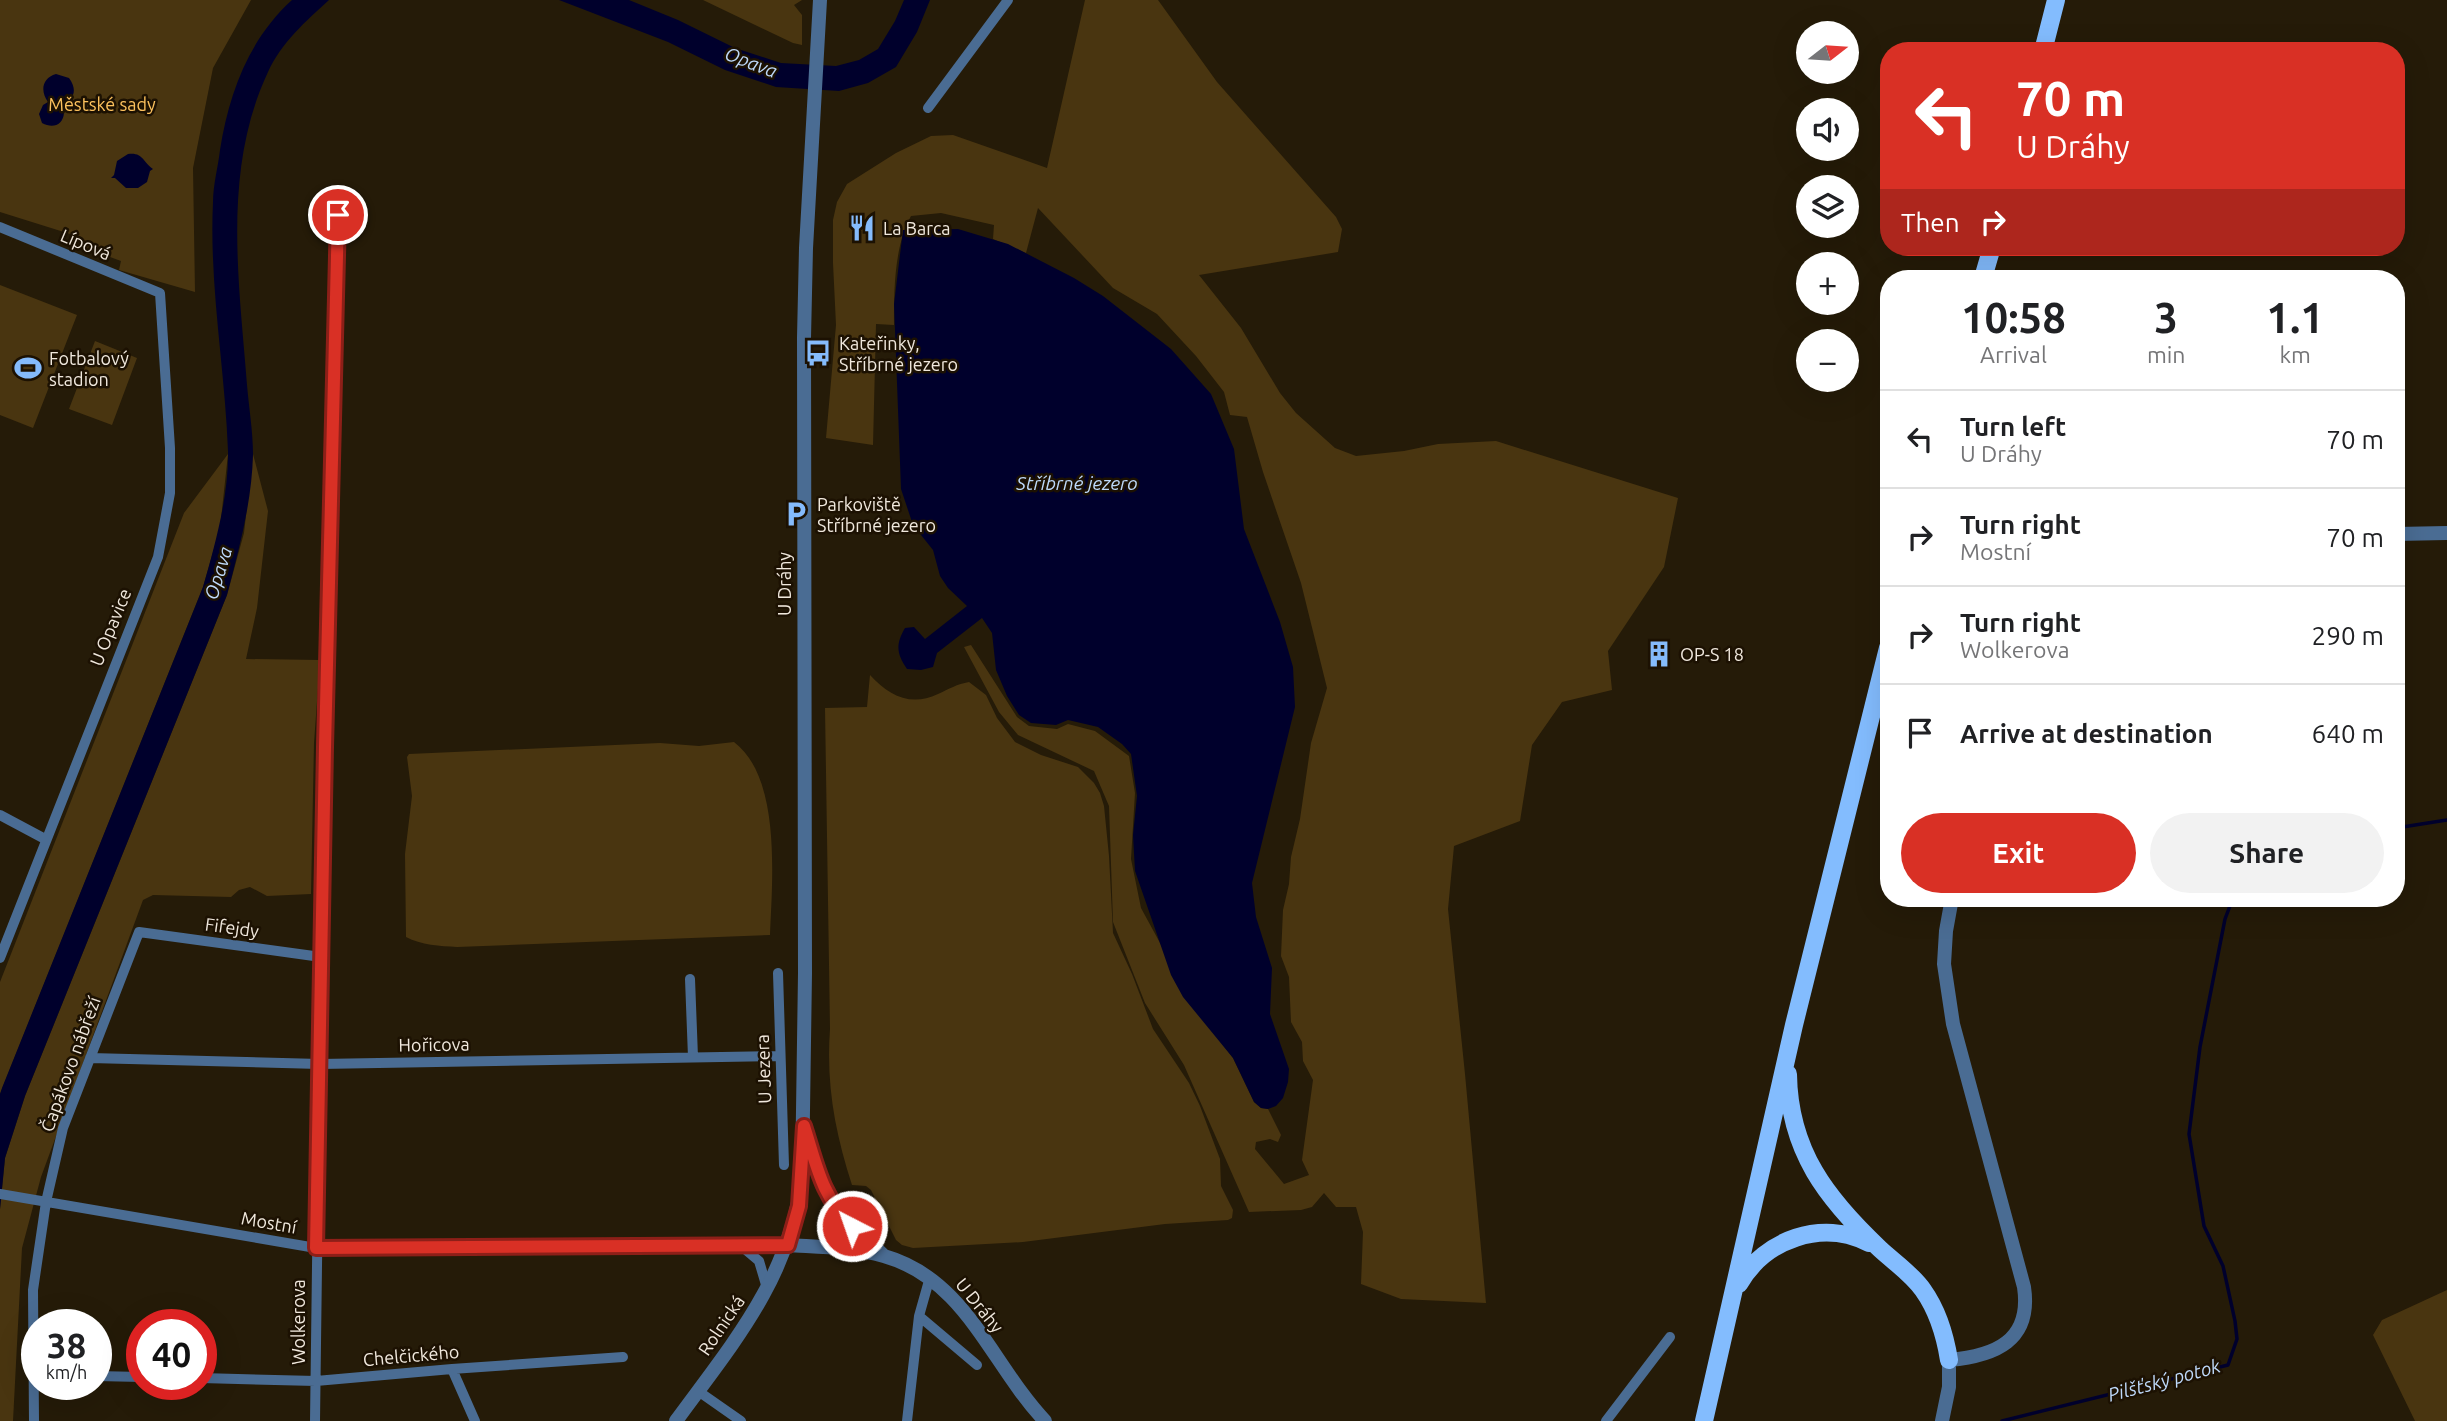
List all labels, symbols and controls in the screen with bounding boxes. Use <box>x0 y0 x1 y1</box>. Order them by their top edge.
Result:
north arrow <box>1796 21 1858 84</box>
map controls <box>1796 21 1859 392</box>
water label: Opava <box>722 42 780 82</box>
icon: left <box>1901 70 1992 161</box>
text: 70 m <box>2016 70 2125 125</box>
park label: Městské sady <box>48 94 156 114</box>
button: sound <box>1796 98 1859 161</box>
text: U Dráhy <box>2016 128 2130 164</box>
button: layers <box>1796 175 1859 238</box>
pin <box>308 185 368 245</box>
icon: arrive <box>319 196 357 234</box>
icon: right <box>1974 203 2012 241</box>
text: Then <box>1901 208 1960 237</box>
restaurant icon: La Barca <box>847 213 877 243</box>
place label: La Barca <box>883 218 951 238</box>
street label: Lípová <box>58 225 114 263</box>
button: + <box>1796 252 1859 315</box>
text: 10:58 <box>1961 294 2066 341</box>
text: 3 <box>2154 294 2178 341</box>
text: 1.1 <box>2266 294 2324 341</box>
button: − <box>1796 329 1859 392</box>
place label: Kateřinky, Stříbrné jezero <box>839 333 958 374</box>
bus stop icon: Kateřinky, Stříbrné jezero <box>803 338 833 368</box>
text: Arrival <box>1980 342 2047 367</box>
text: min <box>2147 342 2185 367</box>
text: km <box>2279 342 2311 367</box>
place label: Fotbalový stadion <box>49 348 129 389</box>
sports icon: Fotbalový stadion <box>13 353 43 383</box>
text: Turn left <box>1960 412 2066 441</box>
icon: left <box>1901 420 1939 458</box>
text: 70 m <box>2326 425 2384 454</box>
text: U Dráhy <box>1960 441 2042 466</box>
water label: Stříbrné jezero <box>1015 472 1138 494</box>
place label: Parkoviště Stříbrné jezero <box>817 494 936 535</box>
parking icon: Parkoviště Stříbrné jezero <box>781 499 811 529</box>
text: Turn right <box>1960 510 2081 539</box>
icon: right <box>1901 518 1939 556</box>
text: 70 m <box>2326 523 2384 552</box>
text: Mostní <box>1960 539 2031 564</box>
water label: Opava <box>200 544 236 602</box>
street label: U Dráhy <box>774 552 794 616</box>
street label: U Opavice <box>85 585 135 669</box>
text: Turn right <box>1960 608 2081 637</box>
icon: right <box>1901 616 1939 654</box>
text: 290 m <box>2312 621 2384 650</box>
text: Wolkerova <box>1960 637 2069 662</box>
building icon: OP-S 18 <box>1644 639 1674 669</box>
place label: OP-S 18 <box>1680 644 1744 664</box>
icon: arrive <box>1901 714 1939 752</box>
text: Arrive at destination <box>1960 719 2213 748</box>
text: 640 m <box>2312 719 2384 748</box>
button: Exit <box>1901 813 2136 893</box>
button: Share <box>2150 813 2384 893</box>
street label: Fifejdy <box>204 913 261 941</box>
street label: Čapákovo nábřeží <box>35 993 104 1134</box>
street label: Hořicova <box>398 1033 470 1055</box>
street label: U Jezera <box>752 1034 774 1104</box>
position arrow <box>815 1189 889 1263</box>
street label: Mostní <box>240 1207 299 1237</box>
street label: U Dráhy <box>952 1274 1008 1336</box>
street label: Wolkerova <box>288 1279 308 1365</box>
street label: Rolnická <box>694 1291 748 1359</box>
speed limit sign: 40 <box>126 1309 217 1400</box>
text: 38 <box>47 1325 86 1365</box>
street label: Chelčického <box>362 1341 460 1369</box>
water label: Pilšťský potok <box>2105 1354 2223 1406</box>
text: km/h <box>46 1362 87 1382</box>

